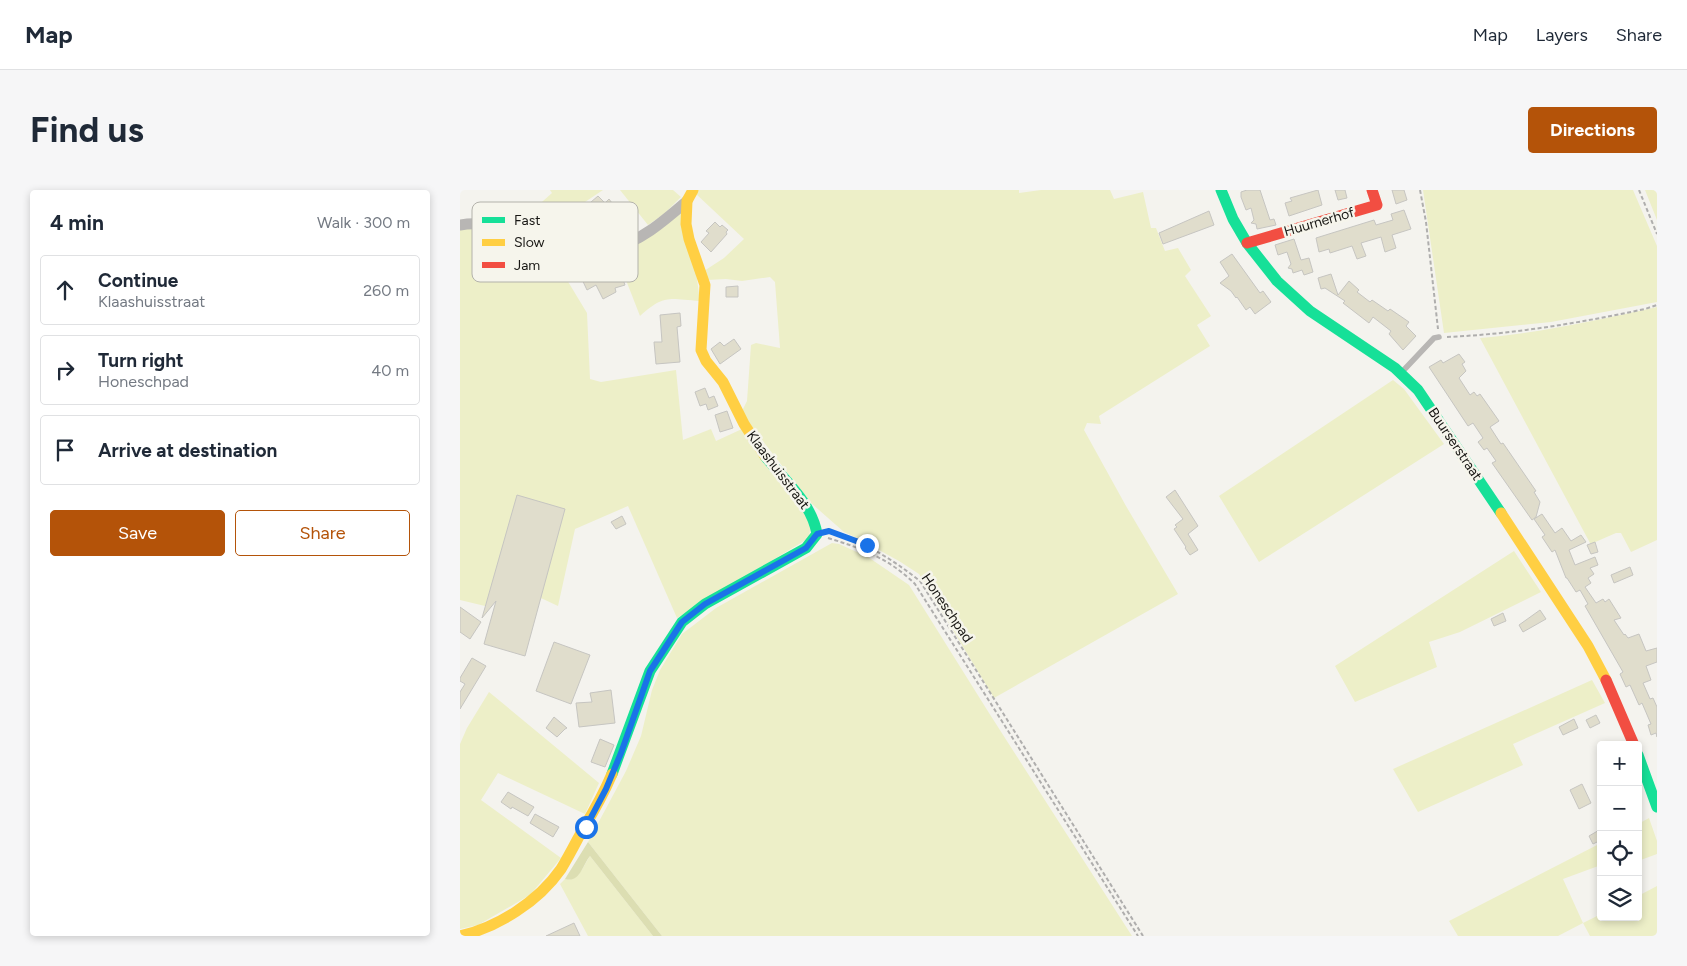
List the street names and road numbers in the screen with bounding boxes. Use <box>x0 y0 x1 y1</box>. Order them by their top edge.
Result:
street label: Huurnerhof <box>1282 204 1357 240</box>
street label: Buurserstraat <box>1424 404 1486 484</box>
street label: Klaashuisstraat <box>743 427 813 513</box>
street label: Honeschpad <box>918 570 976 646</box>

